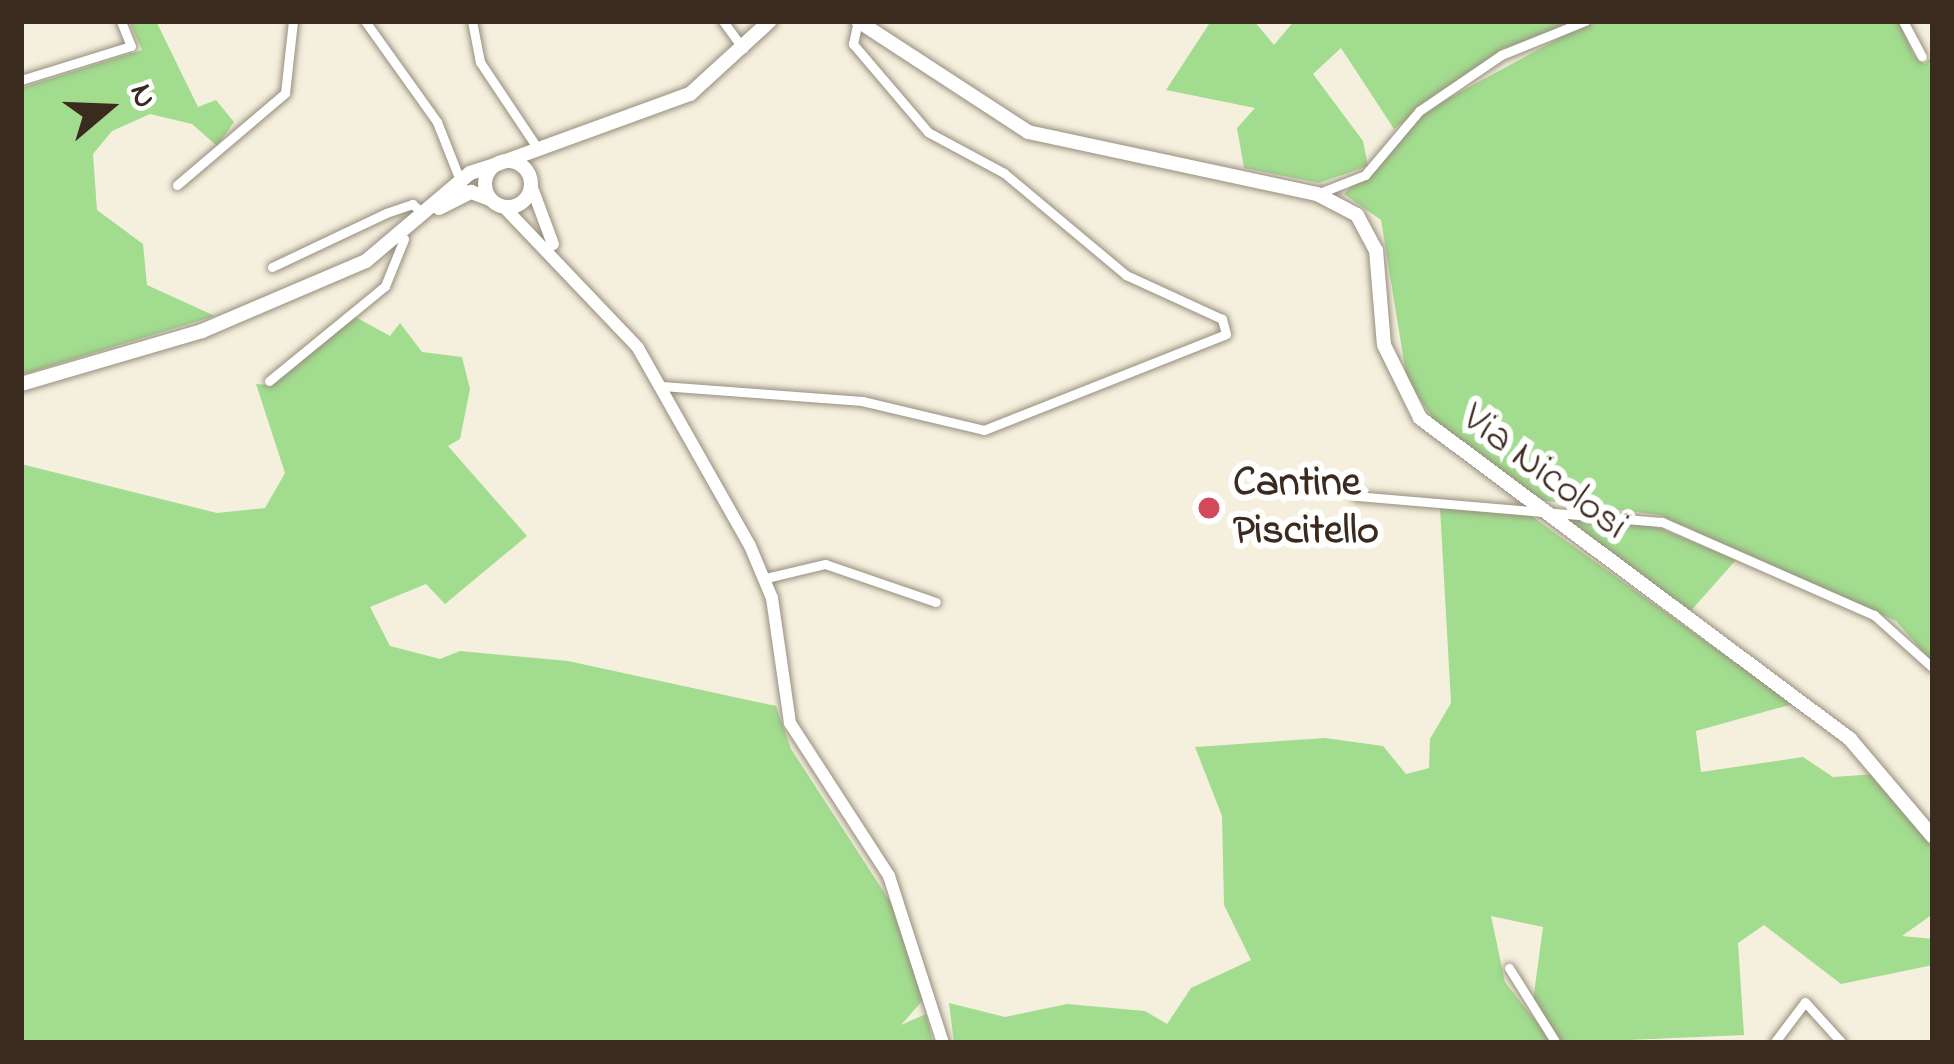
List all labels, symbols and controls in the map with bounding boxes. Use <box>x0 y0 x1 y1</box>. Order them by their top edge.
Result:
north arrow <box>48 48 168 168</box>
text: N <box>116 78 168 115</box>
street label: Via Nicolosi <box>1451 394 1637 552</box>
place label: Cantine Piscitello <box>1233 459 1379 558</box>
marker: Cantine Piscitello <box>1196 495 1222 521</box>

